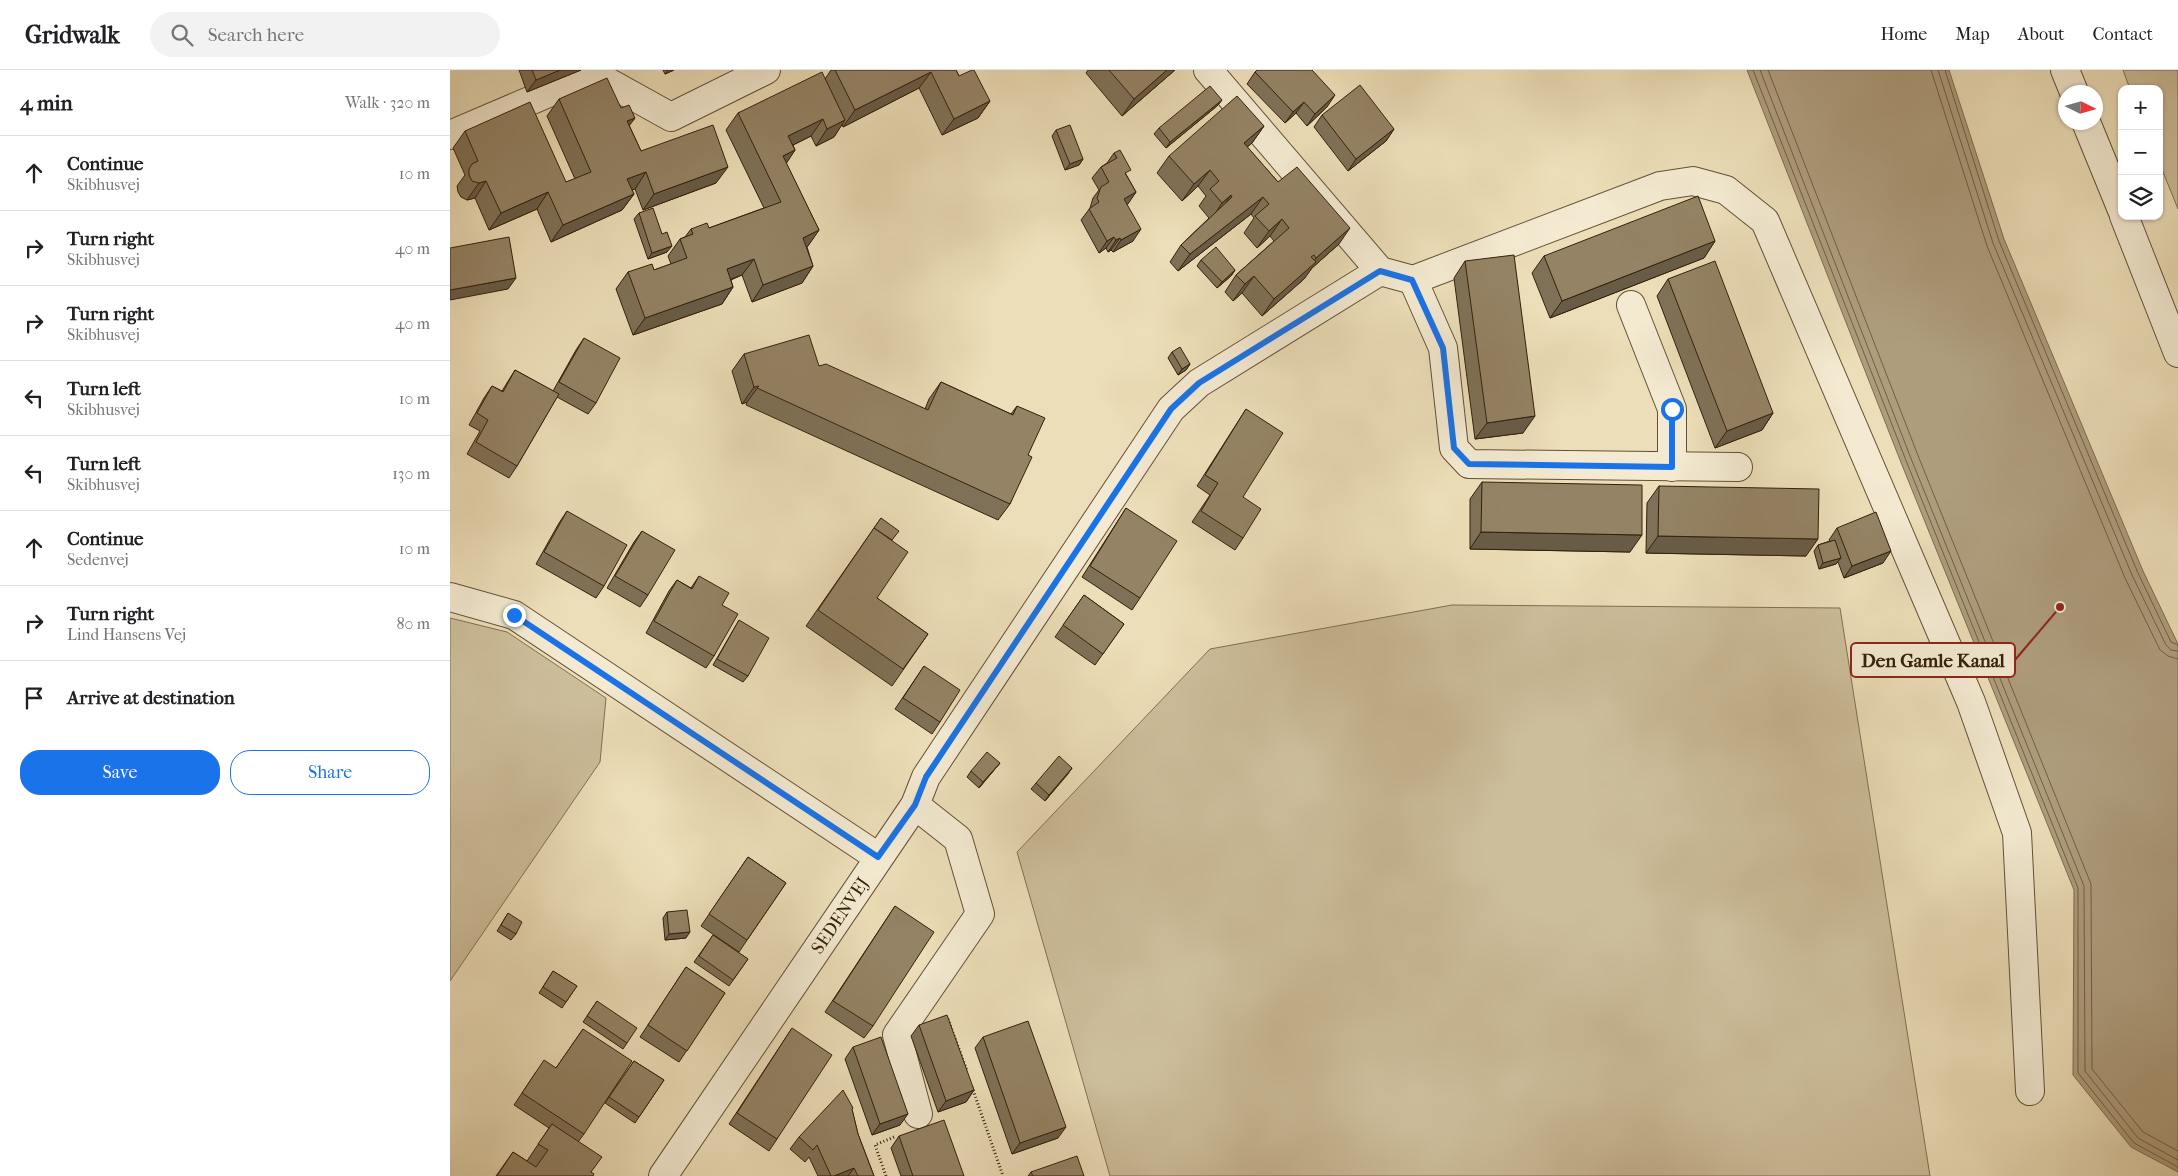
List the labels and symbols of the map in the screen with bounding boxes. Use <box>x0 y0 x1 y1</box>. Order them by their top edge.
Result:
north arrow <box>2058 85 2103 130</box>
route start <box>1661 398 1684 421</box>
route end <box>503 604 526 627</box>
callout: Den Gamle Kanal <box>1851 643 2015 677</box>
text: Den Gamle Kanal <box>1861 650 2005 672</box>
street label: SEDENVEJ <box>807 873 874 958</box>

